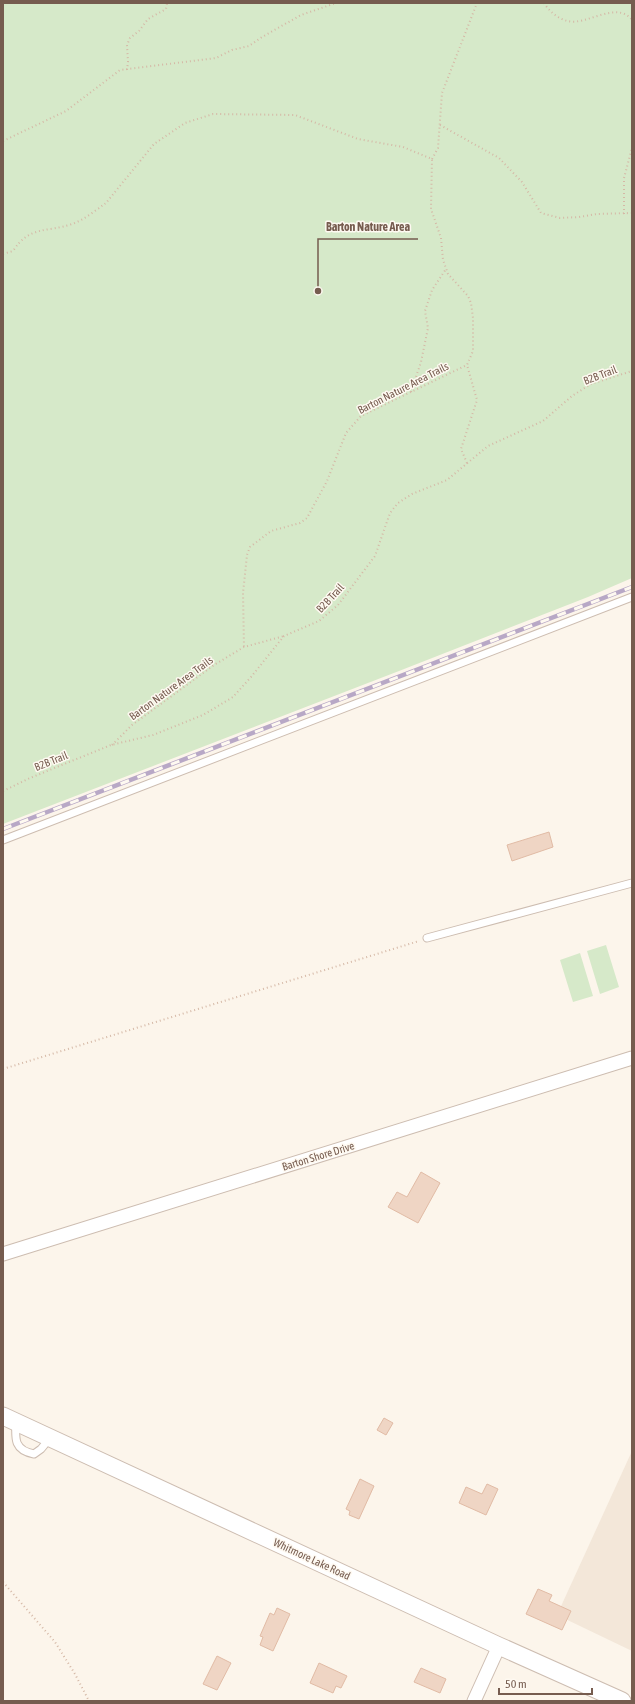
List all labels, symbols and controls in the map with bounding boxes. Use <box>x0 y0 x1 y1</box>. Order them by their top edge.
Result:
callout: Barton Nature Area <box>318 215 418 239</box>
text: Barton Nature Area <box>326 220 410 234</box>
street label: Barton Nature Area Trails <box>356 360 450 416</box>
street label: B2B Trail <box>582 363 619 387</box>
street label: B2B Trail <box>314 581 346 615</box>
street label: Barton Nature Area Trails <box>127 654 215 722</box>
street label: B2B Trail <box>33 749 69 773</box>
street label: Barton Shore Drive <box>280 1139 356 1173</box>
street label: Whitmore Lake Road <box>272 1536 352 1582</box>
scale bar <box>499 1670 592 1696</box>
text: 50 m <box>505 1677 527 1691</box>

